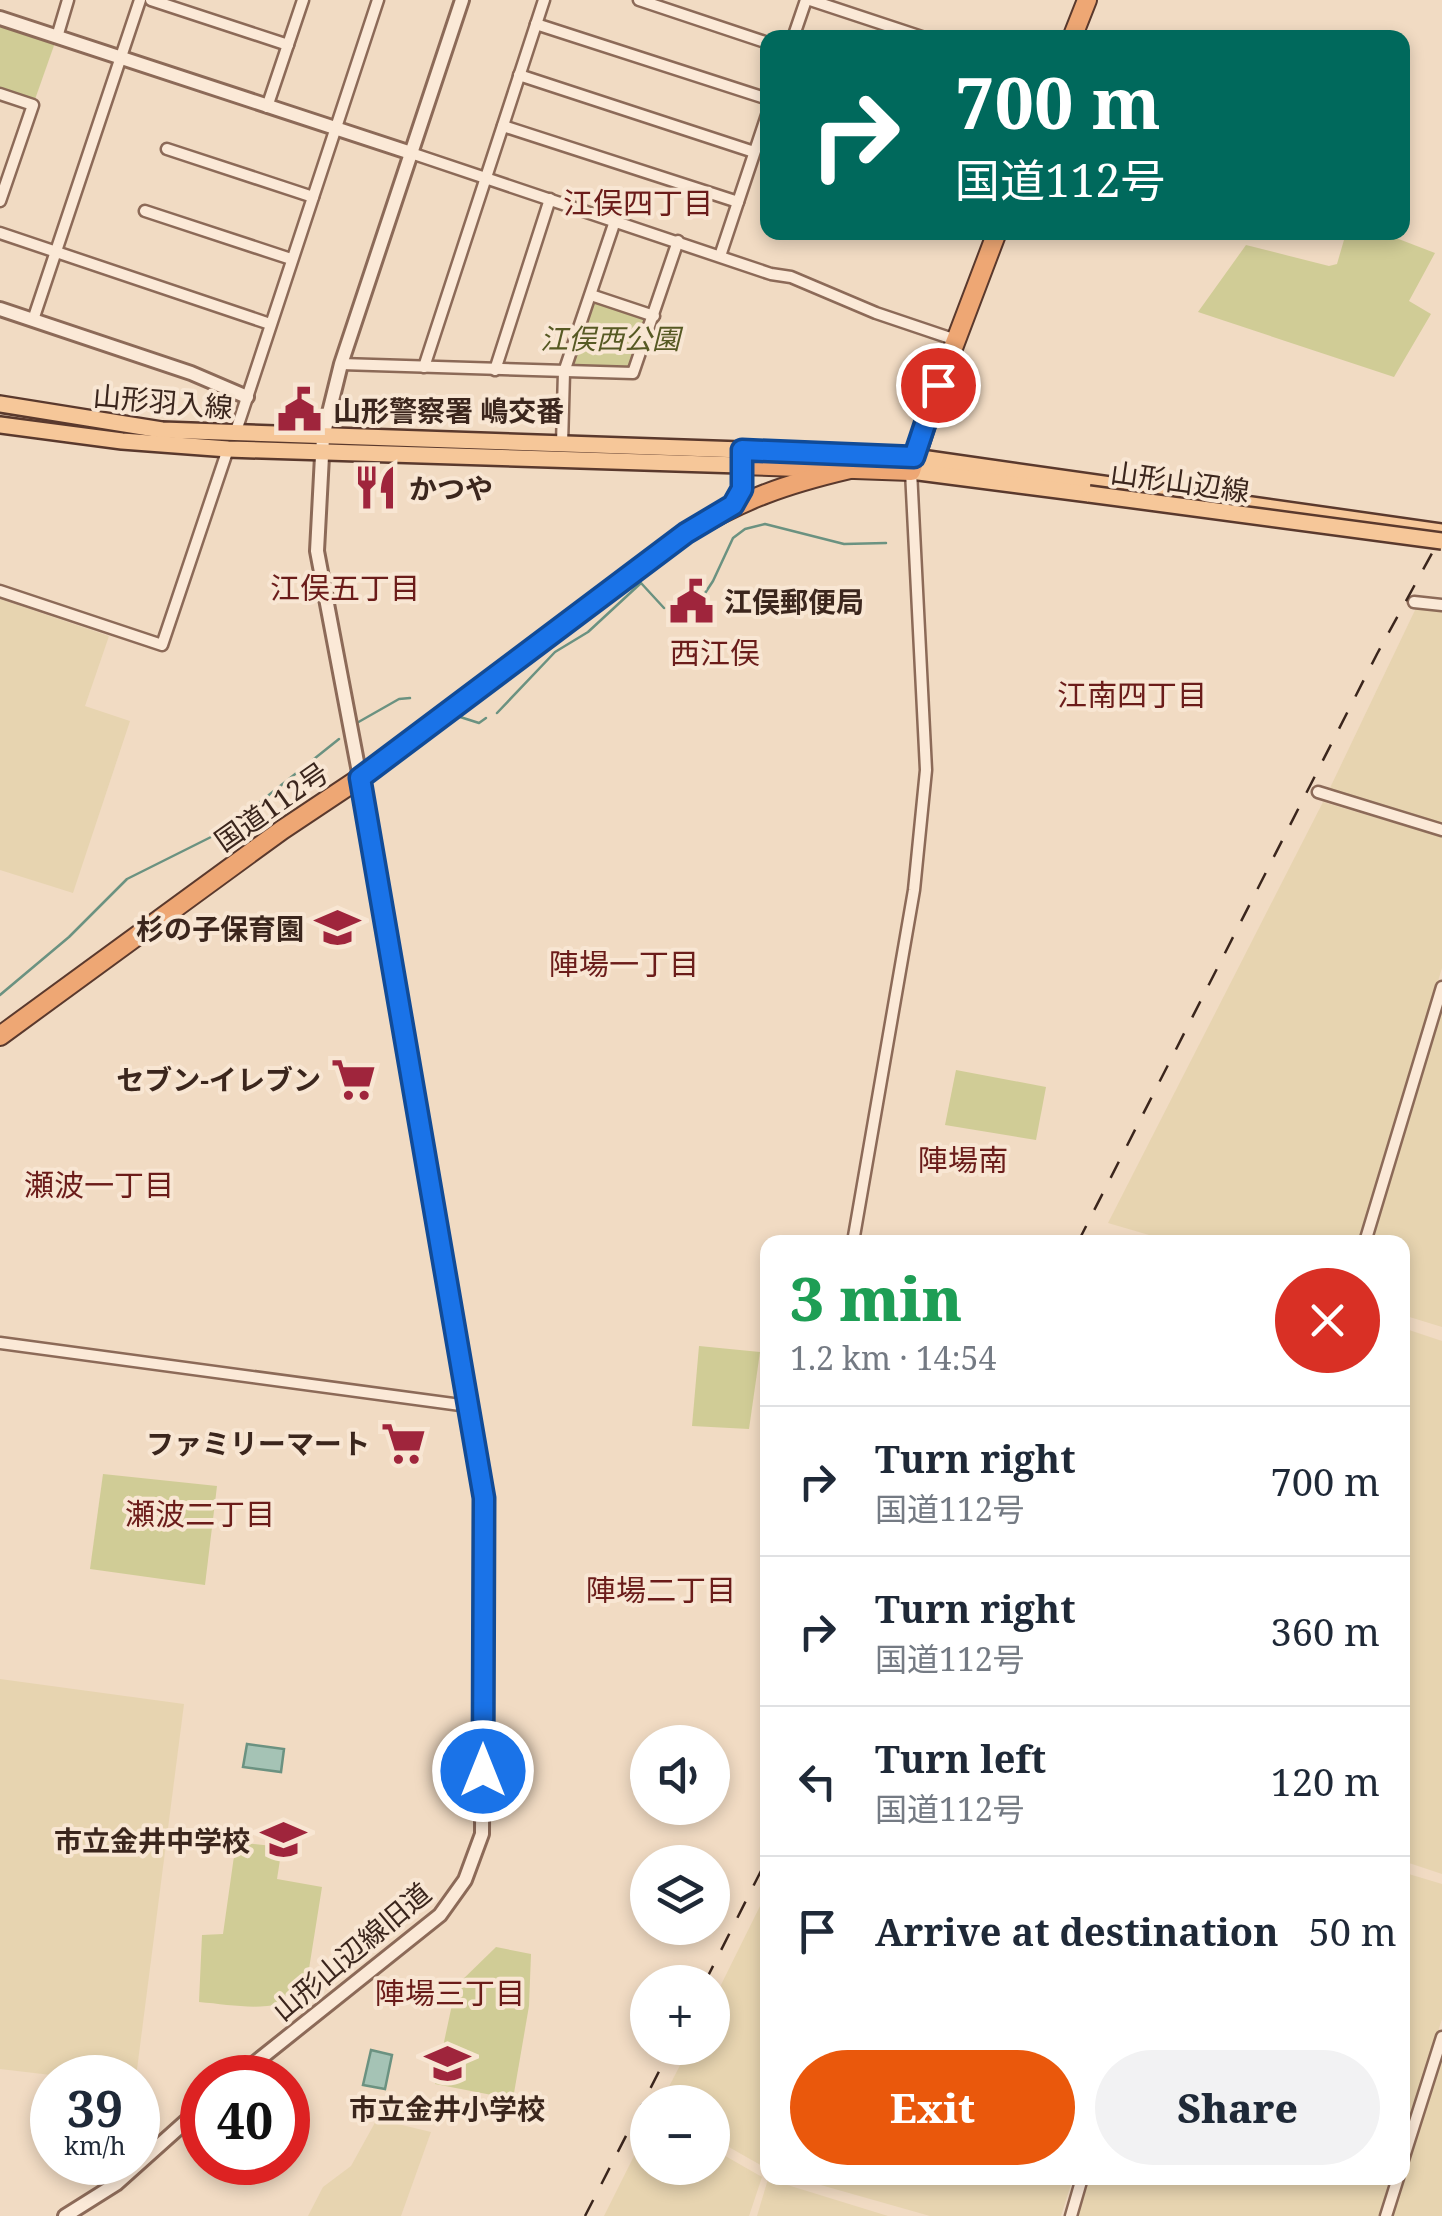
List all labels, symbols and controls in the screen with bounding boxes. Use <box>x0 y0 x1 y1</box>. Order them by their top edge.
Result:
text: 700 m <box>955 54 1161 150</box>
icon: right <box>790 70 920 200</box>
text: 国道112号 <box>955 149 1165 210</box>
district label: 江俣四丁目 <box>563 182 713 223</box>
park label: 江俣西公園 <box>540 319 684 357</box>
pin <box>896 343 981 428</box>
icon: arrive <box>911 358 966 413</box>
street label: 山形羽入線 <box>92 376 234 426</box>
public building icon: 山形警察署 嶋交番 <box>276 386 324 434</box>
place label: 山形警察署 嶋交番 <box>333 391 564 429</box>
street label: 山形山辺線 <box>1108 452 1252 510</box>
restaurant icon: かつや <box>352 464 400 512</box>
place label: かつや <box>409 469 493 507</box>
district label: 江俣五丁目 <box>270 567 420 608</box>
public building icon: 江俣郵便局 <box>667 577 715 625</box>
place label: 江俣郵便局 <box>724 582 864 620</box>
district label: 西江俣 <box>670 632 760 673</box>
district label: 江南四丁目 <box>1057 674 1207 715</box>
street label: 国道112号 <box>206 753 336 859</box>
school or university icon: 杉の子保育園 <box>313 904 361 952</box>
place label: 杉の子保育園 <box>136 909 304 947</box>
district label: 陣場一丁目 <box>549 943 699 984</box>
supermarket icon: セブン-イレブン <box>330 1055 378 1103</box>
place label: セブン-イレブン <box>116 1060 321 1098</box>
district label: 陣場南 <box>918 1139 1008 1180</box>
district label: 瀬波一丁目 <box>24 1164 174 1205</box>
text: 3 min <box>790 1257 962 1339</box>
button: close <box>1275 1268 1380 1373</box>
text: 1.2 km · 14:54 <box>790 1336 996 1379</box>
supermarket icon: ファミリーマート <box>379 1419 427 1467</box>
place label: ファミリーマート <box>146 1424 370 1462</box>
text: Turn right <box>875 1432 1076 1484</box>
icon: right <box>790 1454 845 1509</box>
text: 700 m <box>1270 1455 1380 1507</box>
text: 国道112号 <box>875 1487 1025 1530</box>
district label: 瀬波二丁目 <box>125 1493 275 1534</box>
district label: 陣場二丁目 <box>586 1569 736 1610</box>
text: Turn right <box>875 1582 1076 1634</box>
icon: right <box>790 1604 845 1659</box>
text: 360 m <box>1270 1605 1380 1657</box>
text: 国道112号 <box>875 1637 1025 1680</box>
position arrow <box>431 1719 535 1823</box>
map controls <box>630 1725 730 2185</box>
button: sound <box>630 1725 730 1825</box>
text: Turn left <box>875 1732 1046 1784</box>
icon: left <box>790 1754 845 1809</box>
text: 120 m <box>1270 1755 1380 1807</box>
text: 国道112号 <box>875 1787 1025 1830</box>
school or university icon: 市立金井中学校 <box>259 1816 307 1864</box>
place label: 市立金井中学校 <box>54 1821 250 1859</box>
button: layers <box>630 1845 730 1945</box>
street label: 山形山辺線旧道 <box>264 1873 438 2029</box>
icon: arrive <box>790 1904 845 1959</box>
text: Arrive at destination <box>875 1905 1279 1957</box>
text: 50 m <box>1309 1905 1397 1957</box>
button: + <box>630 1965 730 2065</box>
district label: 陣場三丁目 <box>375 1972 525 2013</box>
school or university icon: 市立金井小学校 <box>423 2039 471 2087</box>
button: Exit <box>790 2050 1075 2165</box>
button: Share <box>1095 2050 1380 2165</box>
speed limit sign: 40 <box>180 2055 310 2185</box>
text: 39 <box>67 2074 123 2142</box>
button: − <box>630 2085 730 2185</box>
place label: 市立金井小学校 <box>349 2089 545 2127</box>
text: km/h <box>64 2128 126 2162</box>

